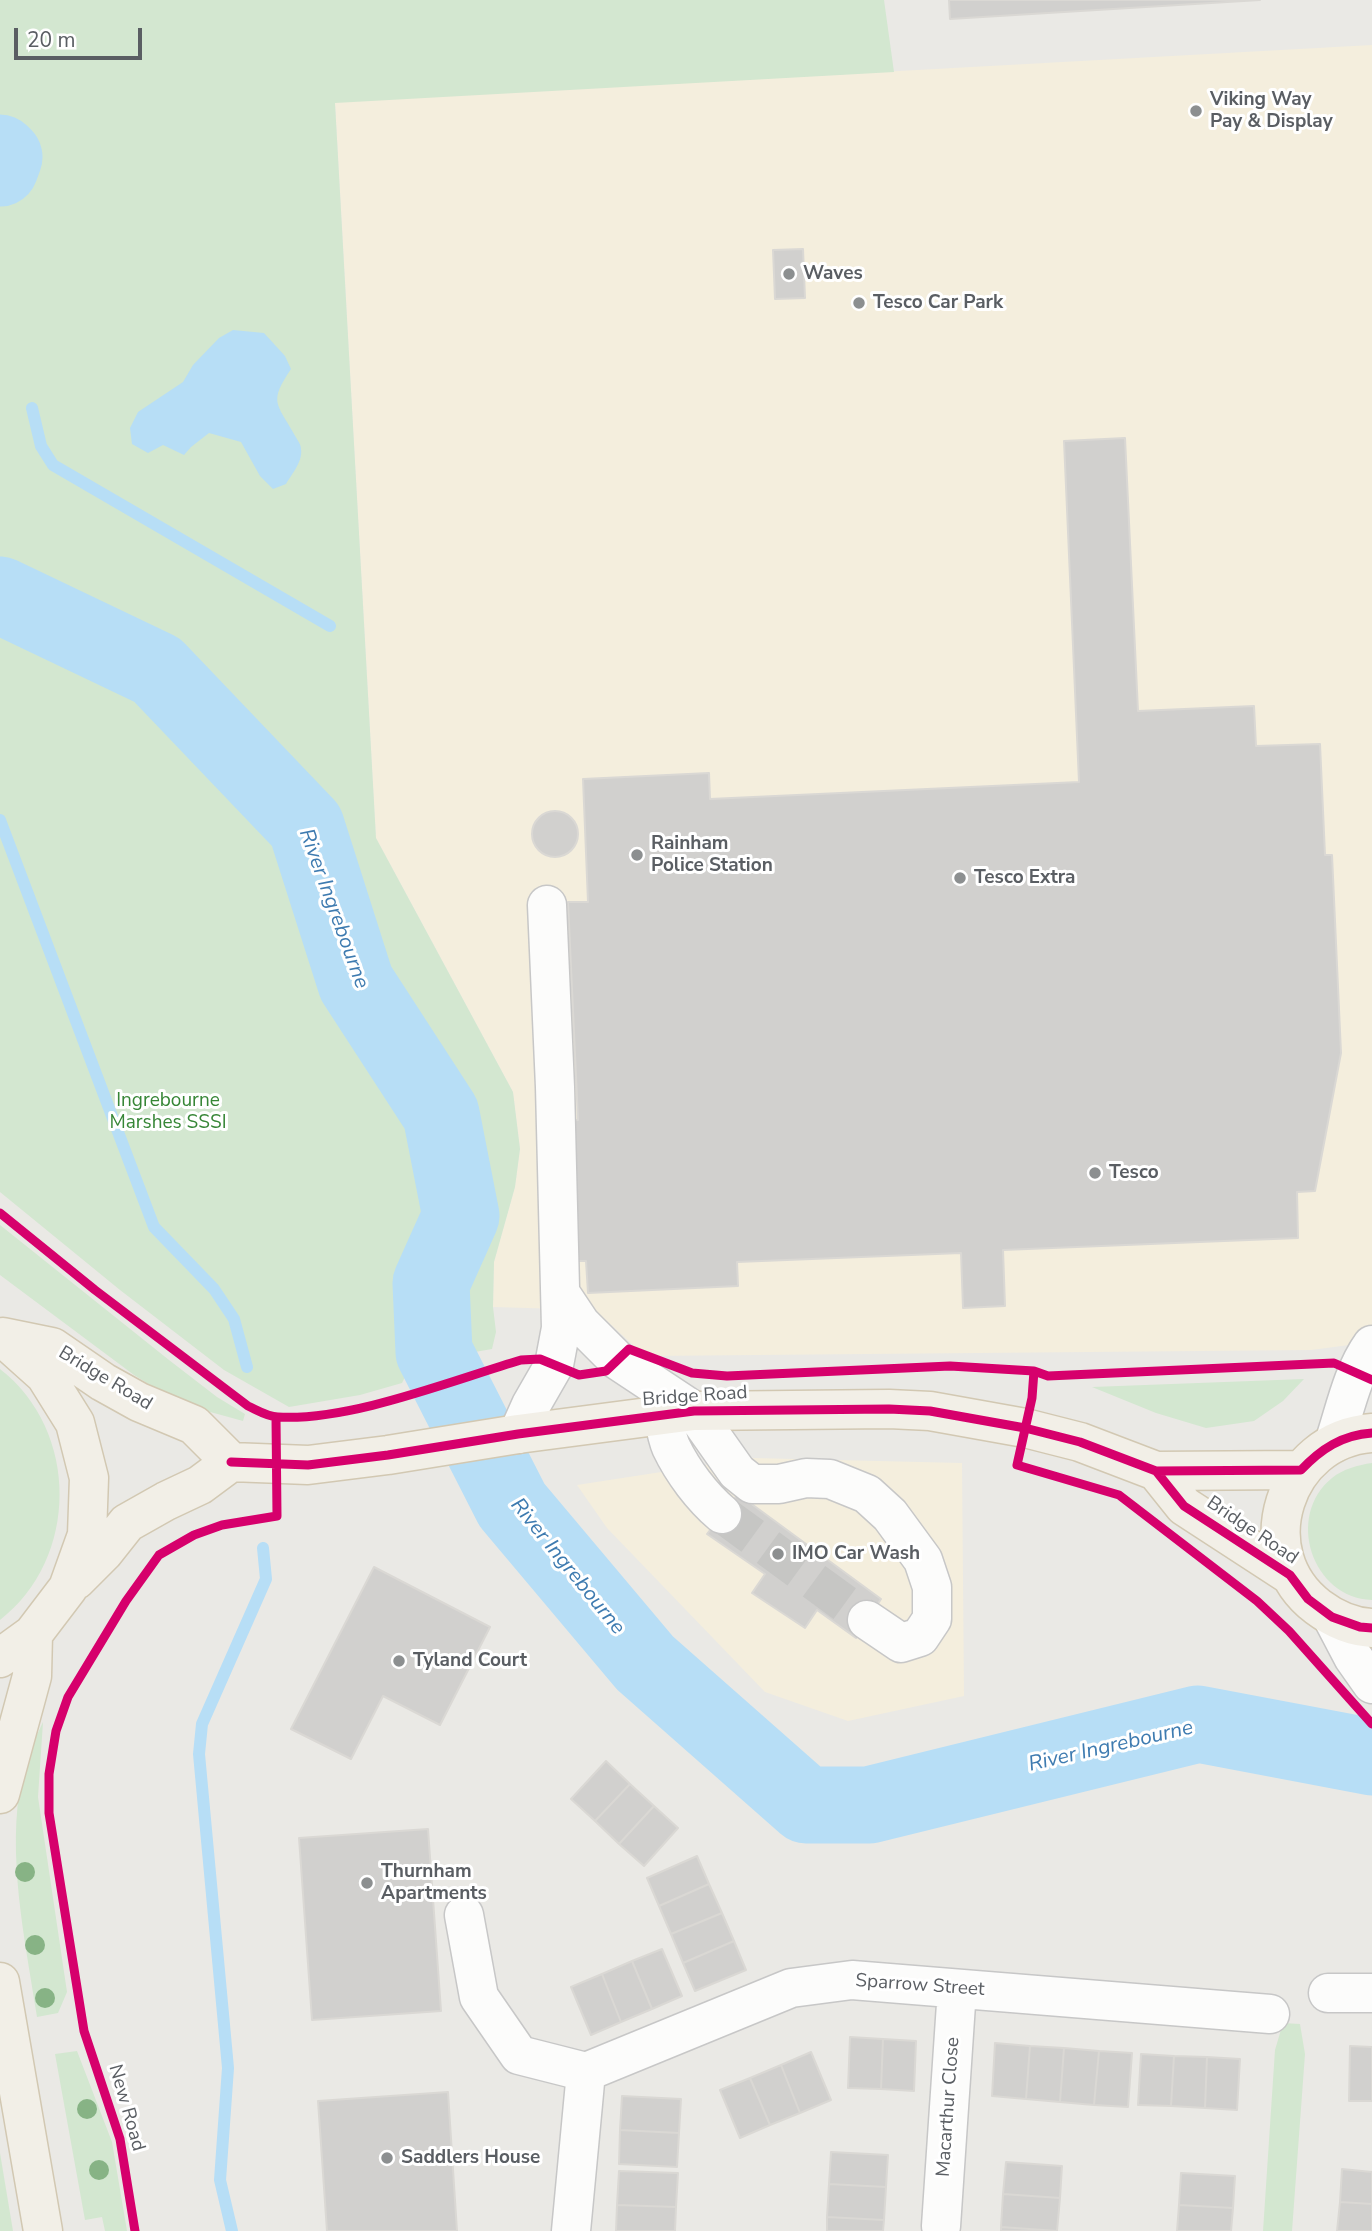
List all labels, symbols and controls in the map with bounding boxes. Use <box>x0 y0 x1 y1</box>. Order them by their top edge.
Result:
scale bar <box>18 14 145 58</box>
text: 20 m <box>27 26 76 54</box>
place label: Viking Way Pay & Display <box>1210 89 1333 133</box>
marker: Viking Way Pay & Display <box>1188 103 1204 119</box>
place label: Waves <box>803 263 863 285</box>
marker: Waves <box>781 266 797 282</box>
place label: Tesco Car Park <box>873 292 1003 314</box>
marker: Tesco Car Park <box>851 295 867 311</box>
water label: River Ingrebourne <box>292 826 374 992</box>
place label: Rainham Police Station <box>651 833 773 877</box>
marker: Rainham Police Station <box>629 847 645 863</box>
place label: Tesco Extra <box>974 867 1075 889</box>
marker: Tesco Extra <box>952 870 968 886</box>
park label: Ingrebourne Marshes SSSI <box>109 1090 227 1134</box>
place label: Tesco <box>1109 1162 1159 1184</box>
marker: Tesco <box>1087 1165 1103 1181</box>
street label: Bridge Road <box>54 1342 156 1416</box>
street label: Bridge Road <box>642 1382 748 1412</box>
street label: Bridge Road <box>1202 1492 1302 1570</box>
water label: River Ingrebourne <box>504 1494 630 1640</box>
place label: IMO Car Wash <box>792 1543 920 1565</box>
marker: IMO Car Wash <box>770 1546 786 1562</box>
place label: Tyland Court <box>413 1650 527 1672</box>
marker: Tyland Court <box>391 1653 407 1669</box>
water label: River Ingrebourne <box>1026 1716 1196 1778</box>
place label: Thurnham Apartments <box>381 1861 487 1905</box>
marker: Thurnham Apartments <box>359 1875 375 1891</box>
street label: Sparrow Street <box>855 1970 985 2002</box>
street label: Macarthur Close <box>933 2036 965 2178</box>
street label: New Road <box>103 2062 149 2154</box>
place label: Saddlers House <box>401 2147 540 2169</box>
marker: Saddlers House <box>379 2150 395 2166</box>

